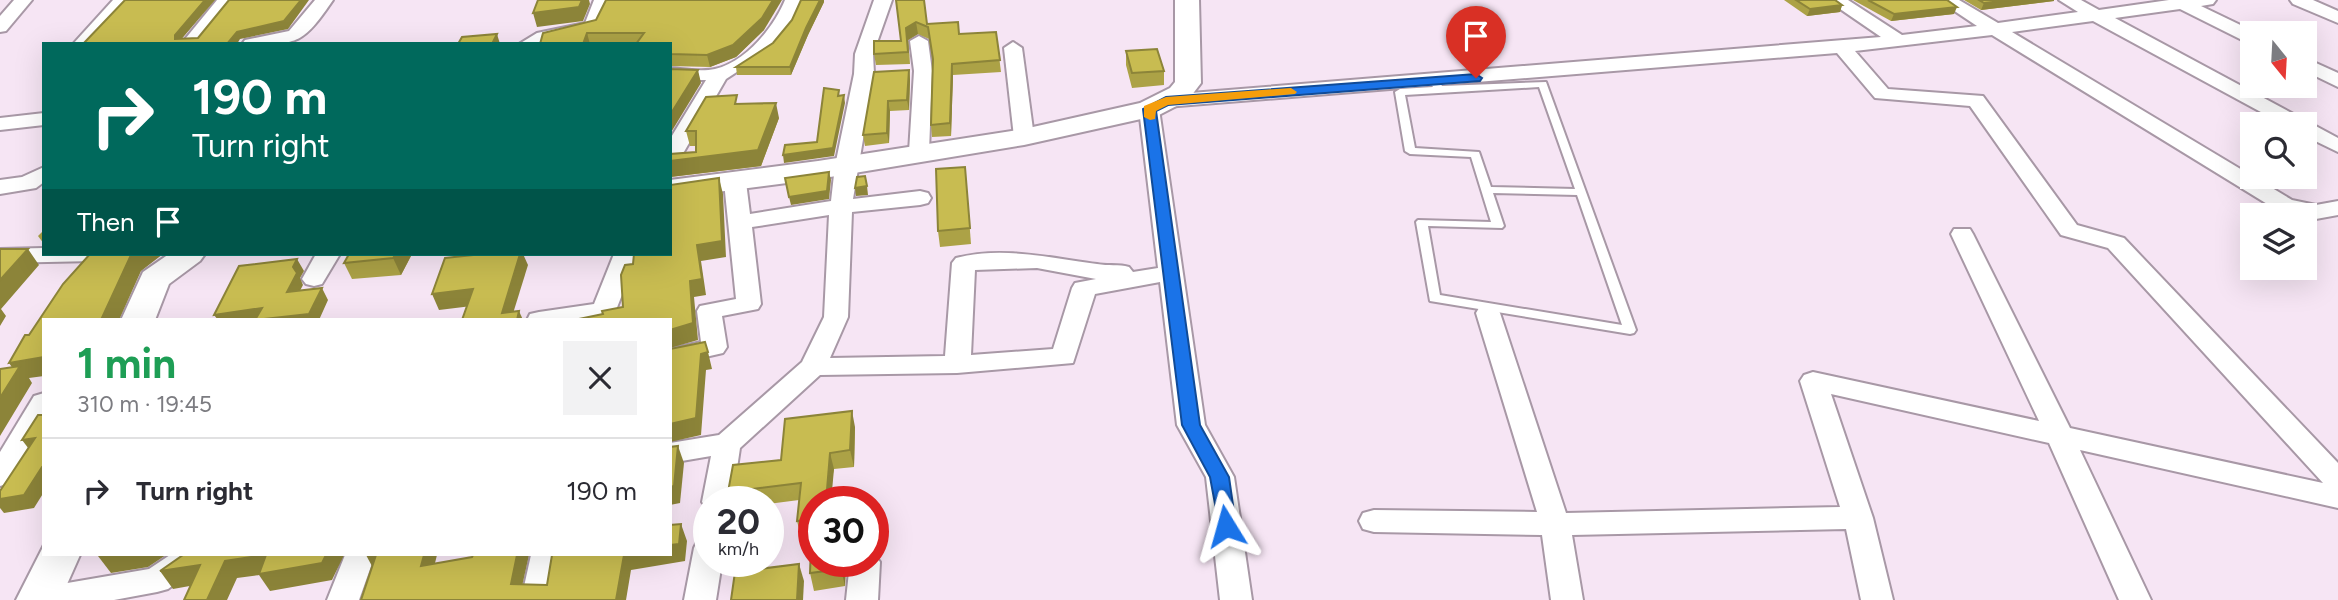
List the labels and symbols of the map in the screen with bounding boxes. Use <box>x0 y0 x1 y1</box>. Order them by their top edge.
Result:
pin <box>1446 6 1506 78</box>
north arrow <box>2240 21 2317 98</box>
speed limit sign: 30 <box>798 486 889 577</box>
position arrow <box>1189 489 1263 563</box>

